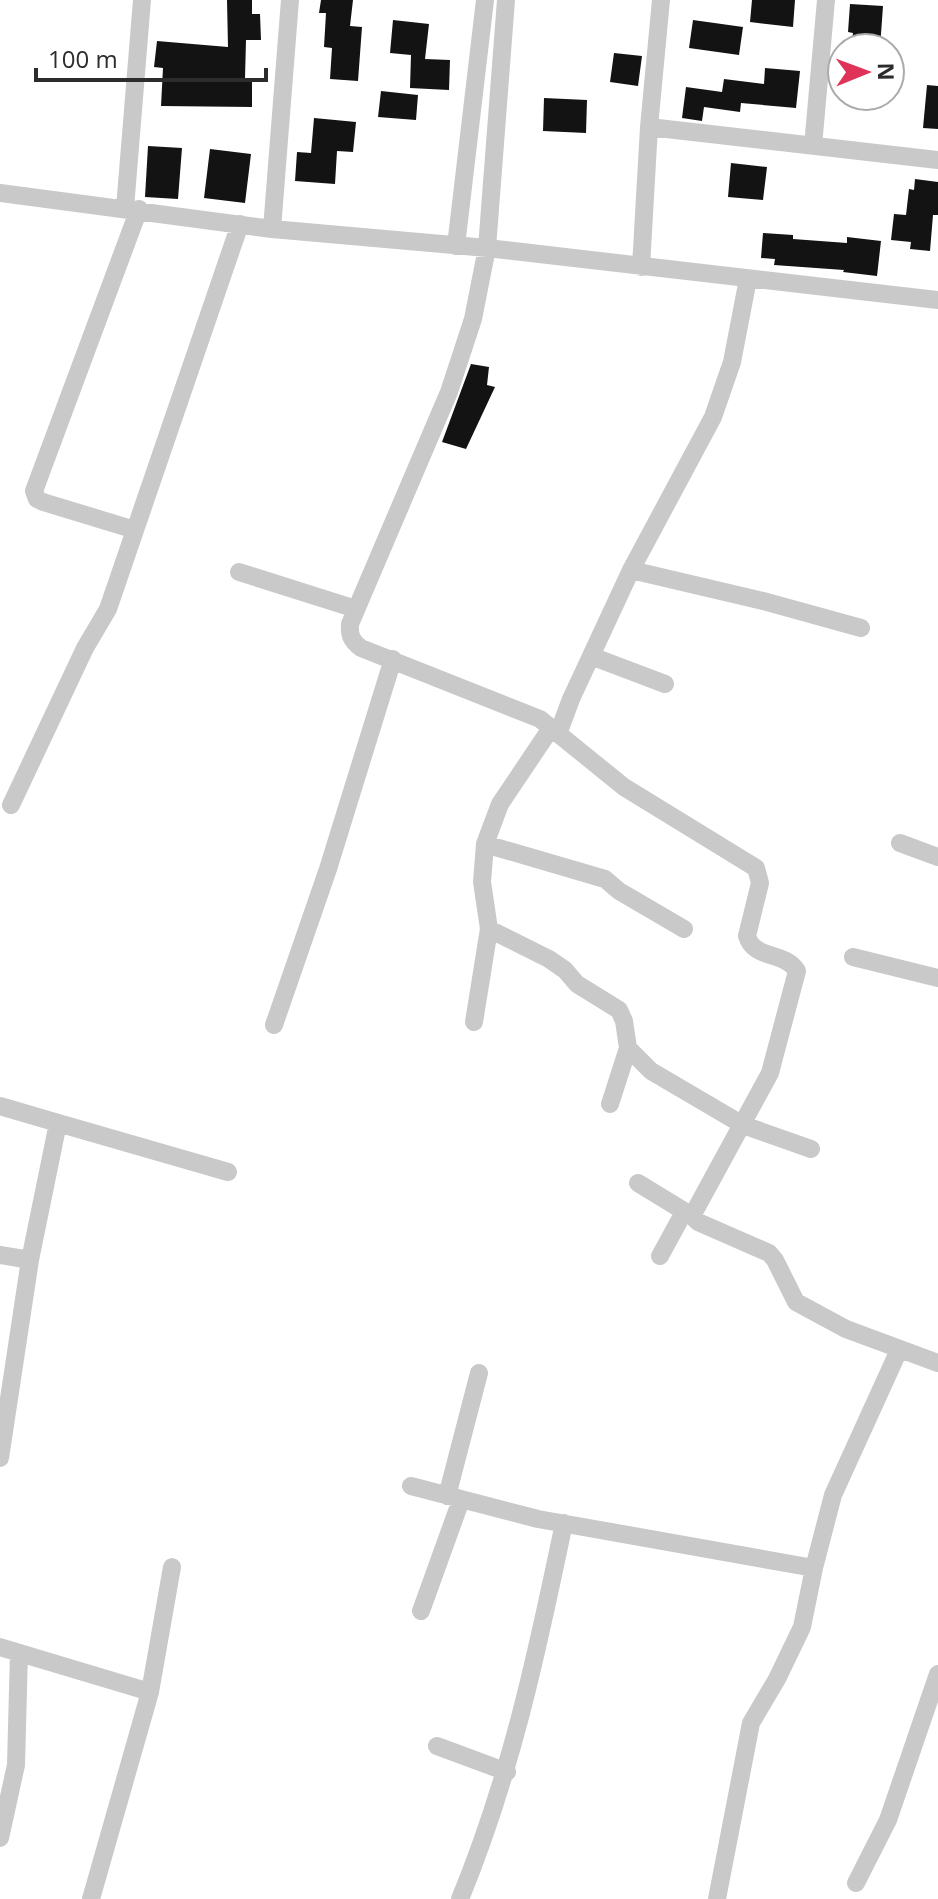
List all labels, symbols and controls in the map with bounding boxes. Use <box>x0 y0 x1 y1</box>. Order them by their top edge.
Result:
scale bar <box>36 32 266 82</box>
north arrow <box>826 32 906 112</box>
text: 100 m <box>48 42 118 75</box>
text: N <box>872 62 902 81</box>

